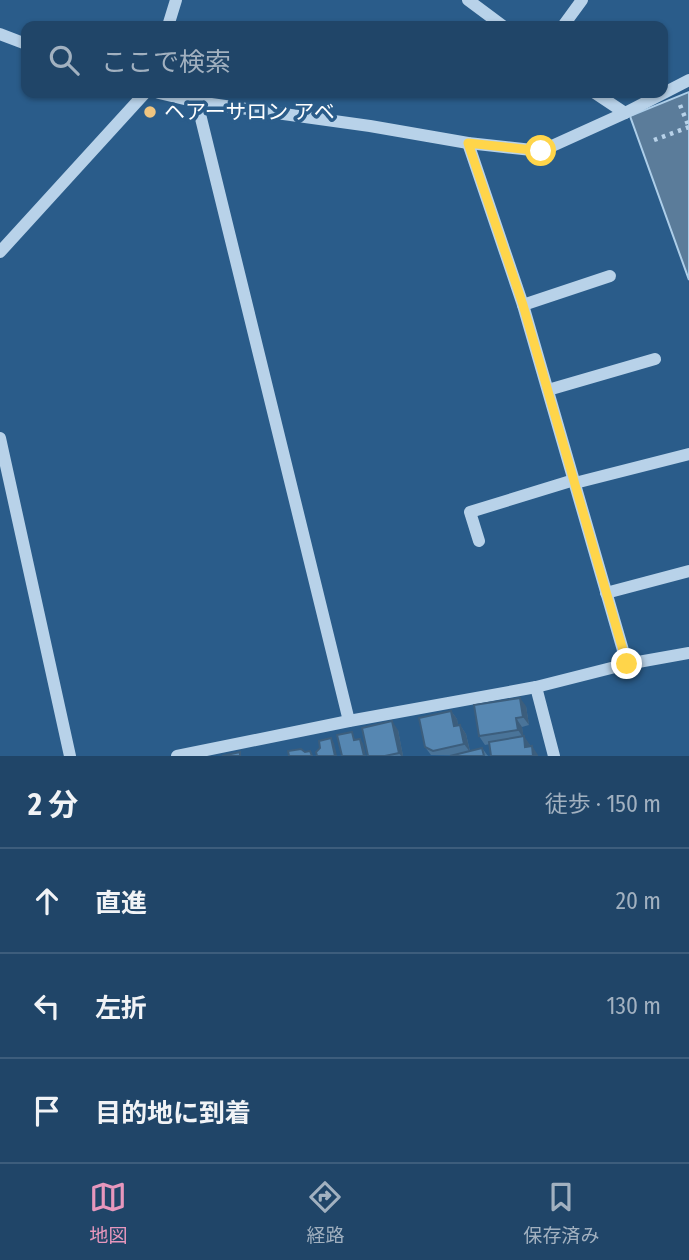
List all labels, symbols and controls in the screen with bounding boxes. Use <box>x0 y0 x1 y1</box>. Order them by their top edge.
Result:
search box <box>21 21 668 98</box>
icon: search <box>45 41 83 79</box>
text: ここで検索 <box>101 47 231 78</box>
place label: ヘアーサロン アベ <box>164 99 335 125</box>
marker: ヘアーサロン アベ <box>142 104 158 120</box>
route start <box>525 135 556 166</box>
route end <box>611 648 642 679</box>
text: 2 分 <box>28 787 78 823</box>
text: 徒歩 · 150 m <box>545 790 661 818</box>
icon: ahead <box>28 882 66 920</box>
text: 20 m <box>616 887 661 915</box>
text: 直進 <box>95 888 147 919</box>
icon: left <box>28 987 66 1025</box>
text: 130 m <box>607 992 661 1020</box>
text: 左折 <box>95 993 147 1024</box>
icon: arrive <box>28 1092 66 1130</box>
text: 目的地に到着 <box>95 1098 251 1129</box>
tab: 地図 <box>89 1178 128 1247</box>
tab: 経路 <box>306 1178 345 1247</box>
tab: 保存済み <box>523 1178 600 1247</box>

